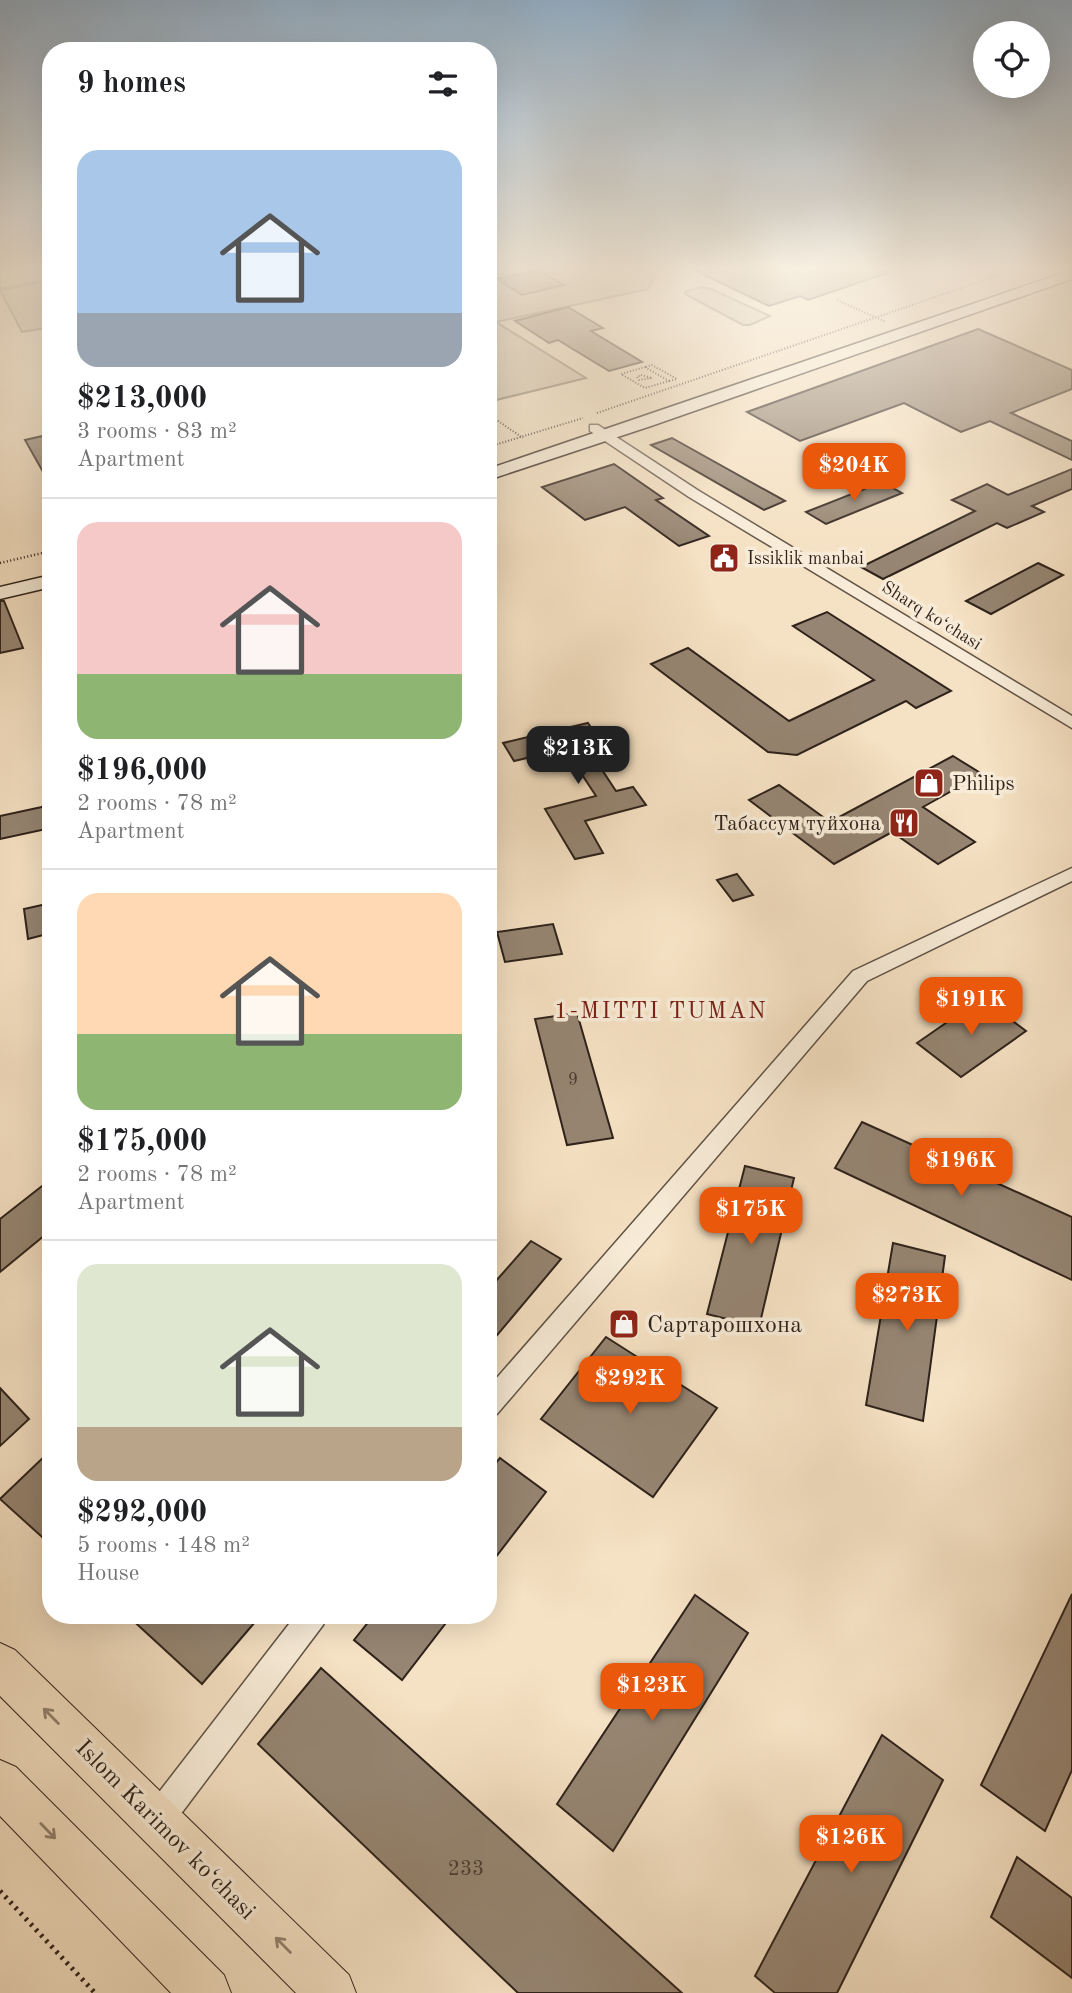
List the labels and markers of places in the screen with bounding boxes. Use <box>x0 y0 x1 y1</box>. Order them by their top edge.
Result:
pin: $204K <box>805 444 903 503</box>
public building icon: Issiklik manbai <box>707 541 741 575</box>
place label: Issiklik manbai <box>747 550 864 568</box>
pin: $213K <box>529 726 627 786</box>
shop icon: Philips <box>912 766 946 800</box>
place label: Philips <box>952 774 1015 795</box>
restaurant icon: Табассум туйхона <box>887 806 921 840</box>
place label: Табассум туйхона <box>713 814 881 835</box>
pin: $191K <box>922 978 1020 1037</box>
pin: $196K <box>912 1138 1010 1198</box>
pin: $175K <box>702 1188 800 1247</box>
pin: $273K <box>858 1274 956 1333</box>
shop icon: Сартарошхона <box>607 1307 641 1341</box>
place label: Сартарошхона <box>647 1314 802 1338</box>
pin: $292K <box>581 1356 679 1416</box>
pin: $123K <box>603 1664 701 1723</box>
pin: $126K <box>802 1815 900 1875</box>

